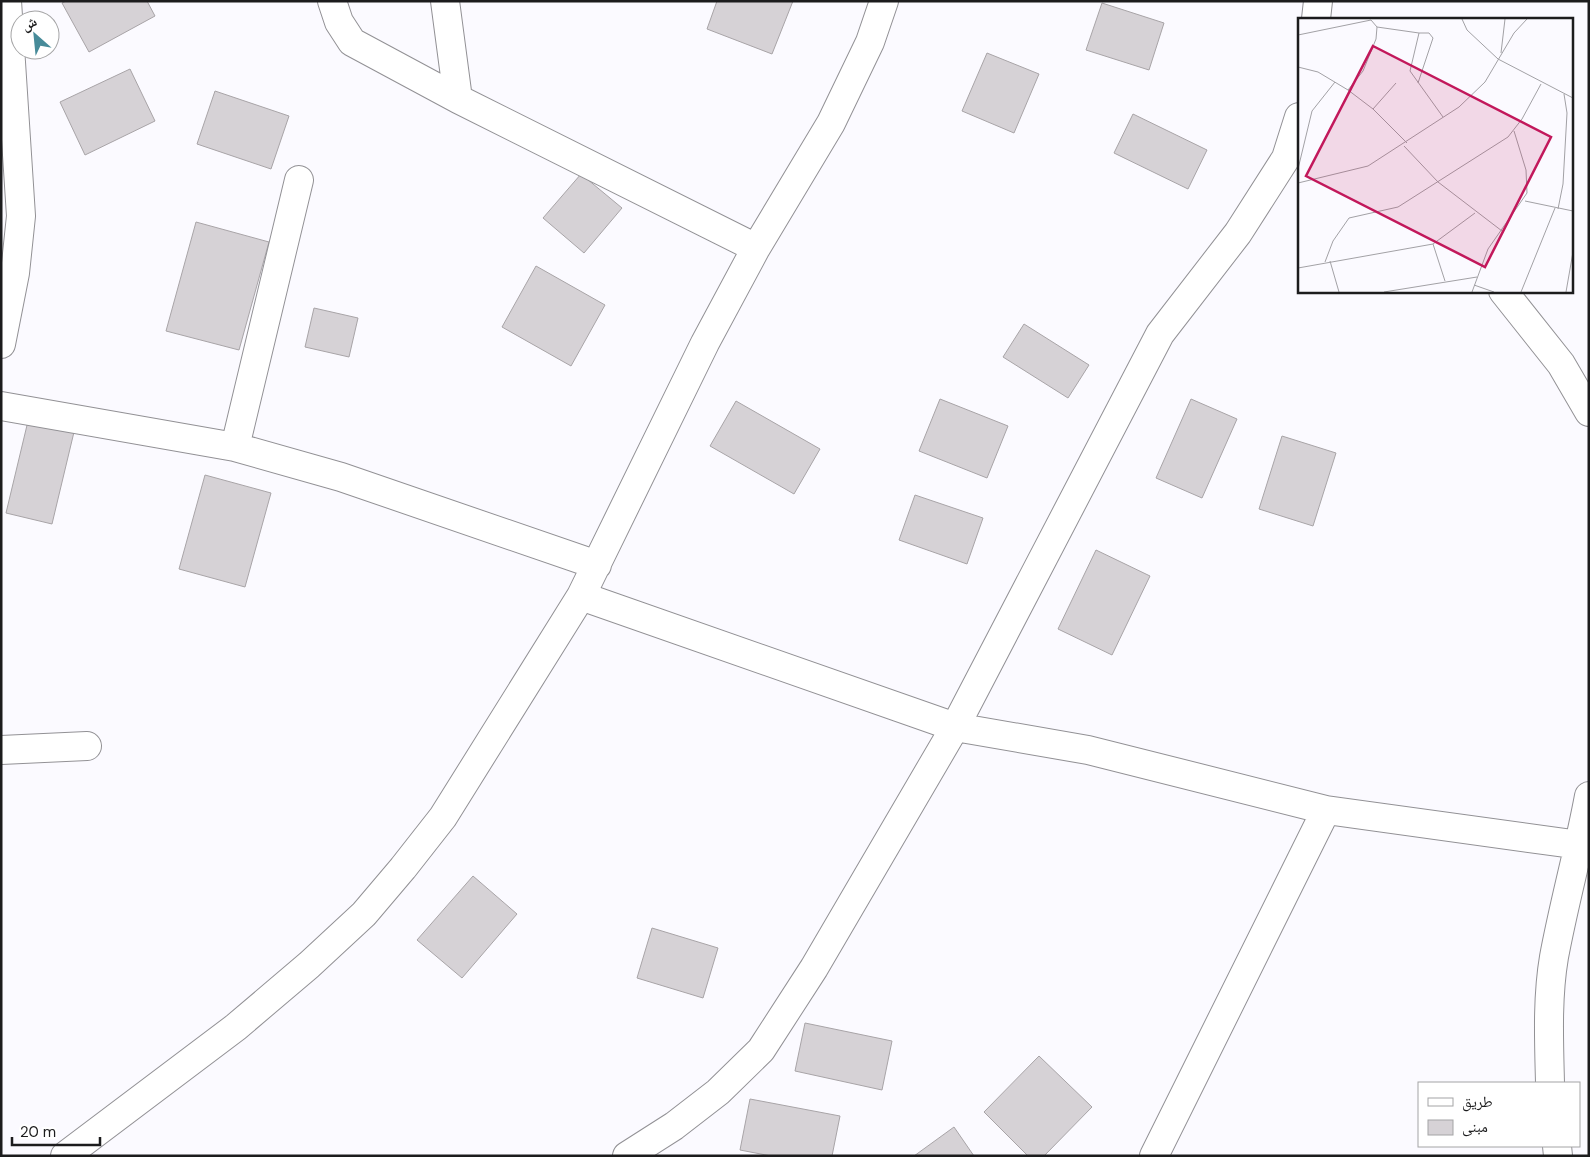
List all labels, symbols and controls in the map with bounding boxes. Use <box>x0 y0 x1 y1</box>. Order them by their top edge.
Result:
north arrow <box>10 10 60 60</box>
text: ش <box>18 12 40 35</box>
inset map <box>1298 18 1572 292</box>
legend <box>1418 1082 1580 1147</box>
text: طريق <box>1462 1092 1493 1112</box>
scale bar <box>12 1114 100 1146</box>
text: مبنى <box>1462 1117 1488 1137</box>
text: 20 m <box>20 1122 56 1142</box>

